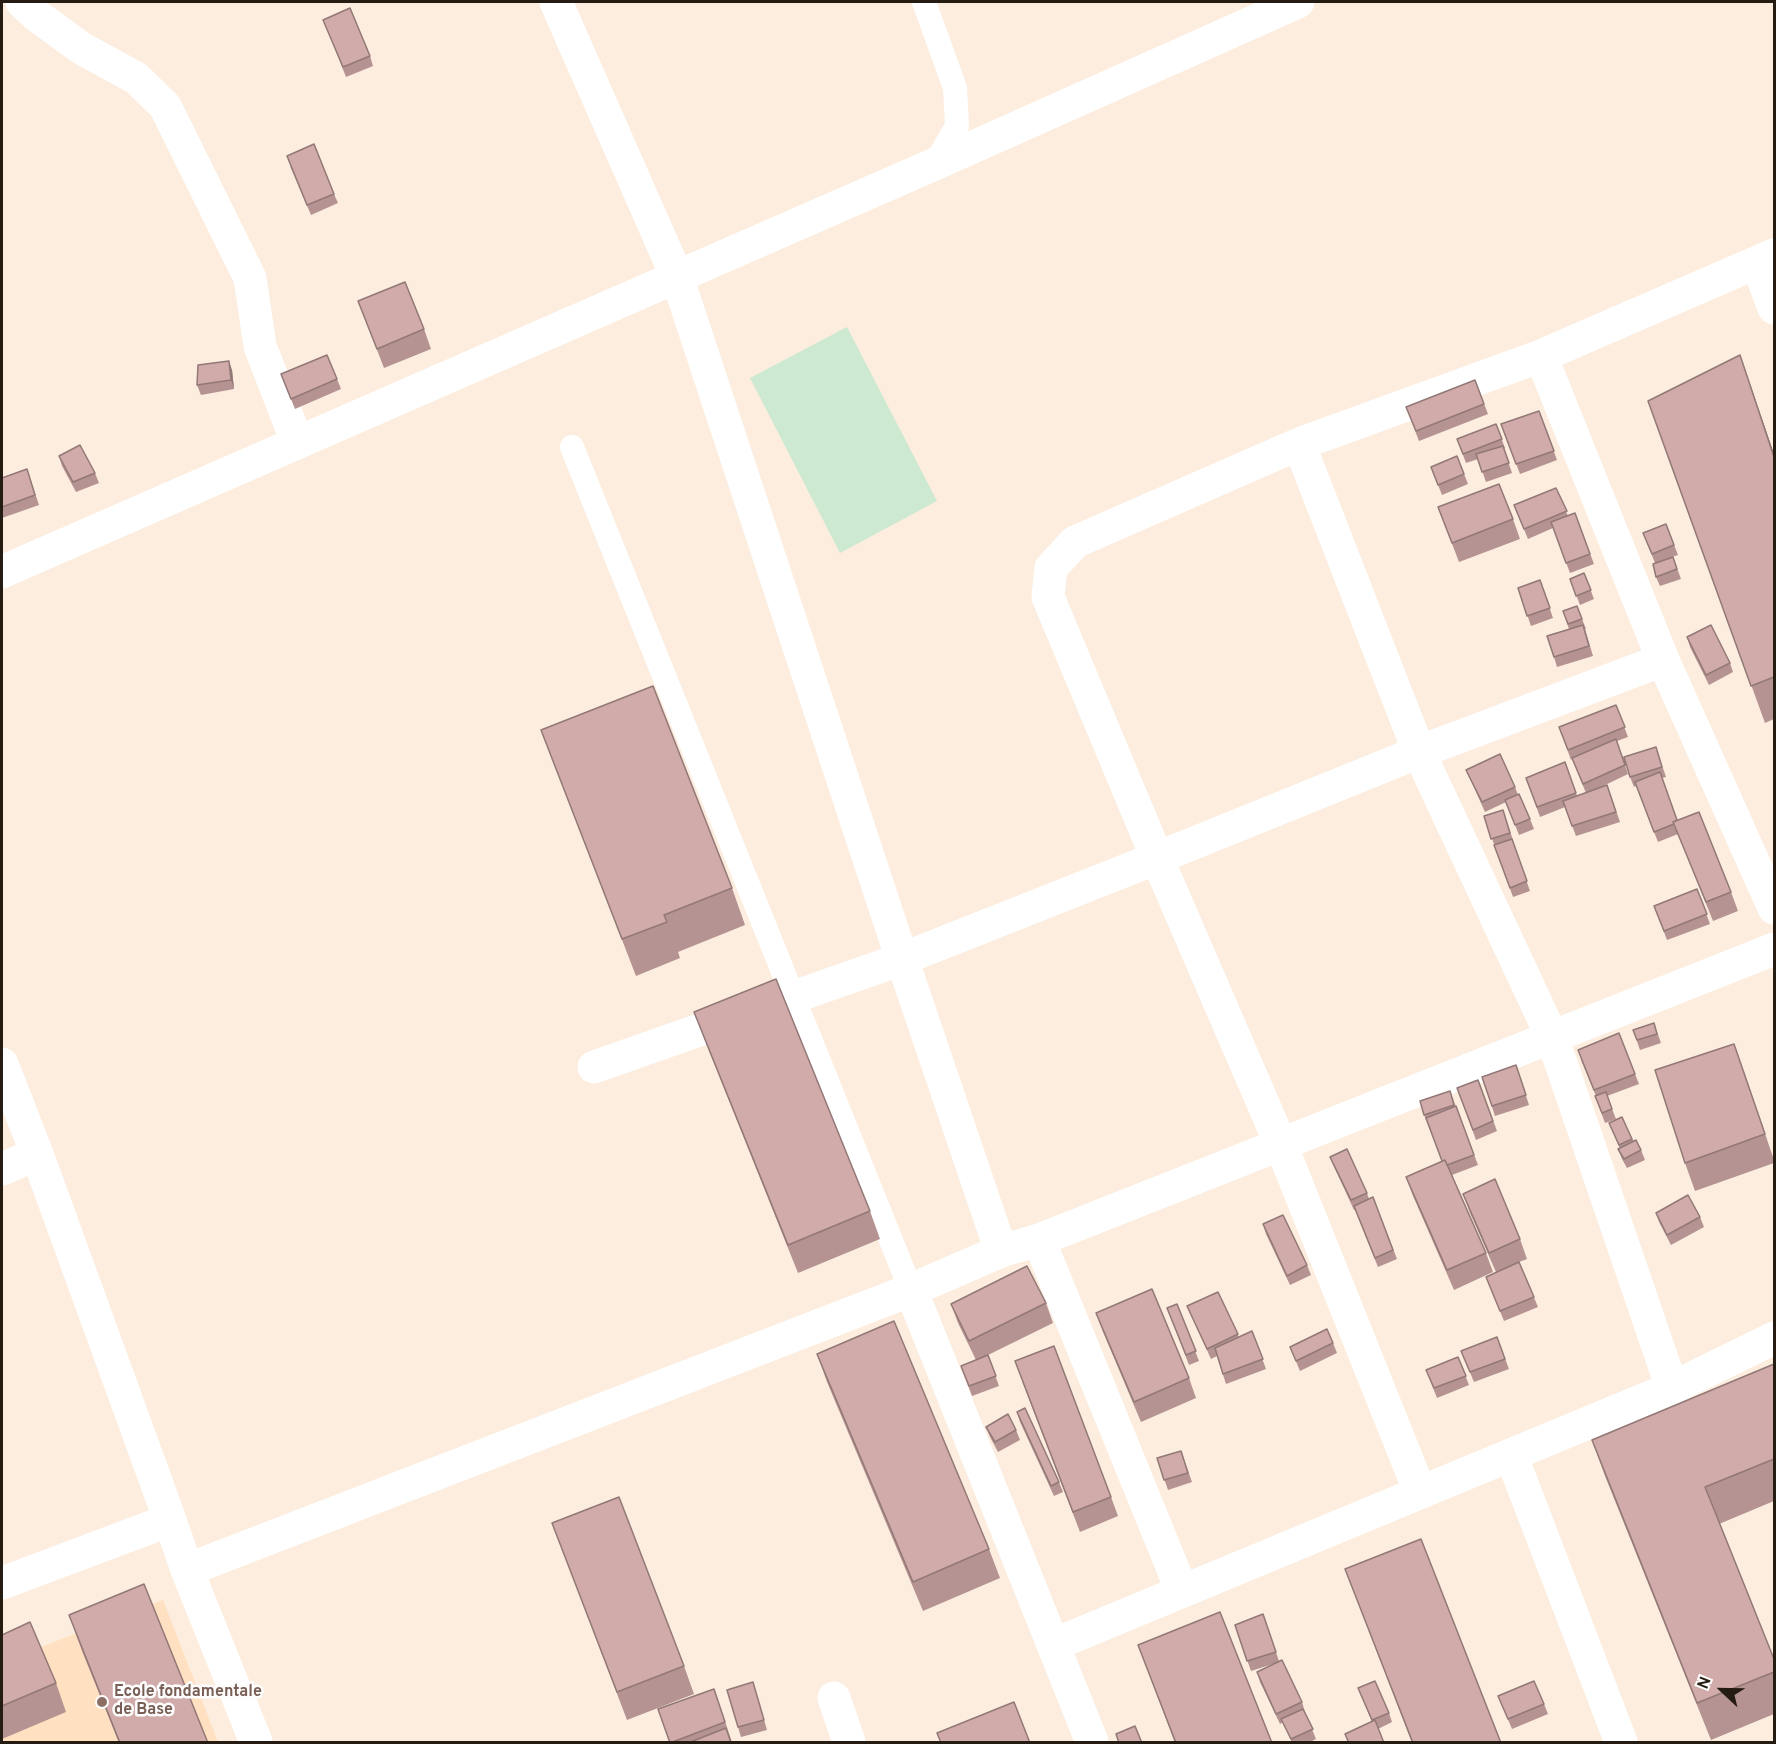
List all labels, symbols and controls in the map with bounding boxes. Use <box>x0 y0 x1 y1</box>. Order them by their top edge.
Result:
north arrow <box>1692 1660 1752 1720</box>
text: N <box>1694 1674 1717 1692</box>
place label: Ecole fondamentale de Base <box>114 1683 262 1721</box>
marker: Ecole fondamentale de Base <box>95 1695 109 1709</box>

